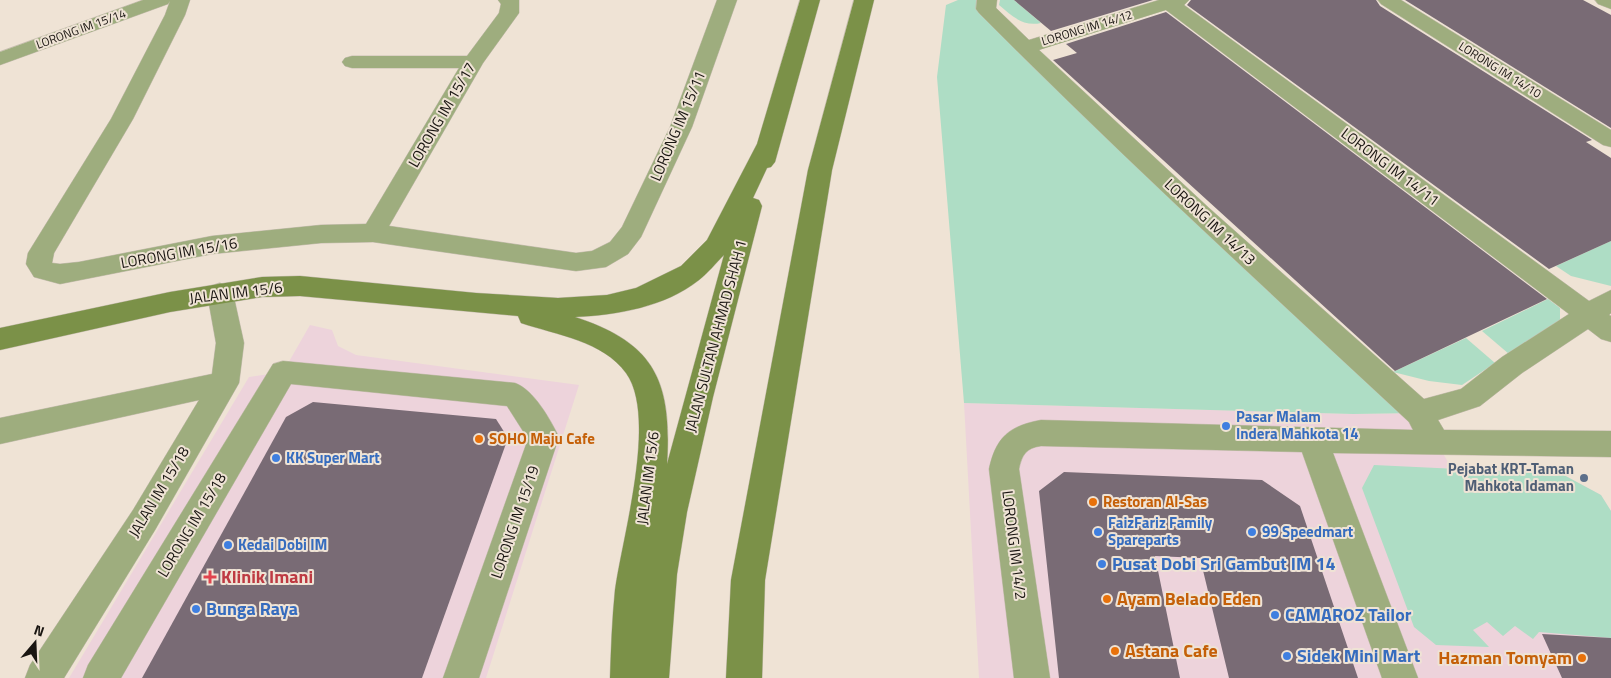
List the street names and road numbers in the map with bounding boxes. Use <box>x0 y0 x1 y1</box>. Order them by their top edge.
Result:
street label: LORONG IM 15/14 <box>33 3 129 54</box>
street label: LORONG IM 14/12 <box>1039 5 1135 50</box>
street label: LORONG IM 14/10 <box>1455 37 1546 103</box>
street label: LORONG IM 15/17 <box>402 58 481 172</box>
street label: LORONG IM 15/11 <box>644 67 711 185</box>
street label: LORONG IM 14/11 <box>1336 122 1444 211</box>
street label: LORONG IM 14/13 <box>1159 173 1261 270</box>
street label: LORONG IM 15/16 <box>119 231 239 274</box>
street label: JALAN SULTAN AHMAD SHAH 1 <box>679 237 752 435</box>
street label: JALAN IM 15/6 <box>188 275 284 310</box>
street label: JALAN IM 15/6 <box>630 430 665 526</box>
street label: JALAN IM 15/18 <box>122 442 195 541</box>
street label: LORONG IM 15/19 <box>484 462 545 581</box>
street label: LORONG IM 15/18 <box>151 468 232 581</box>
street label: LORONG IM 14/2 <box>996 489 1033 601</box>

